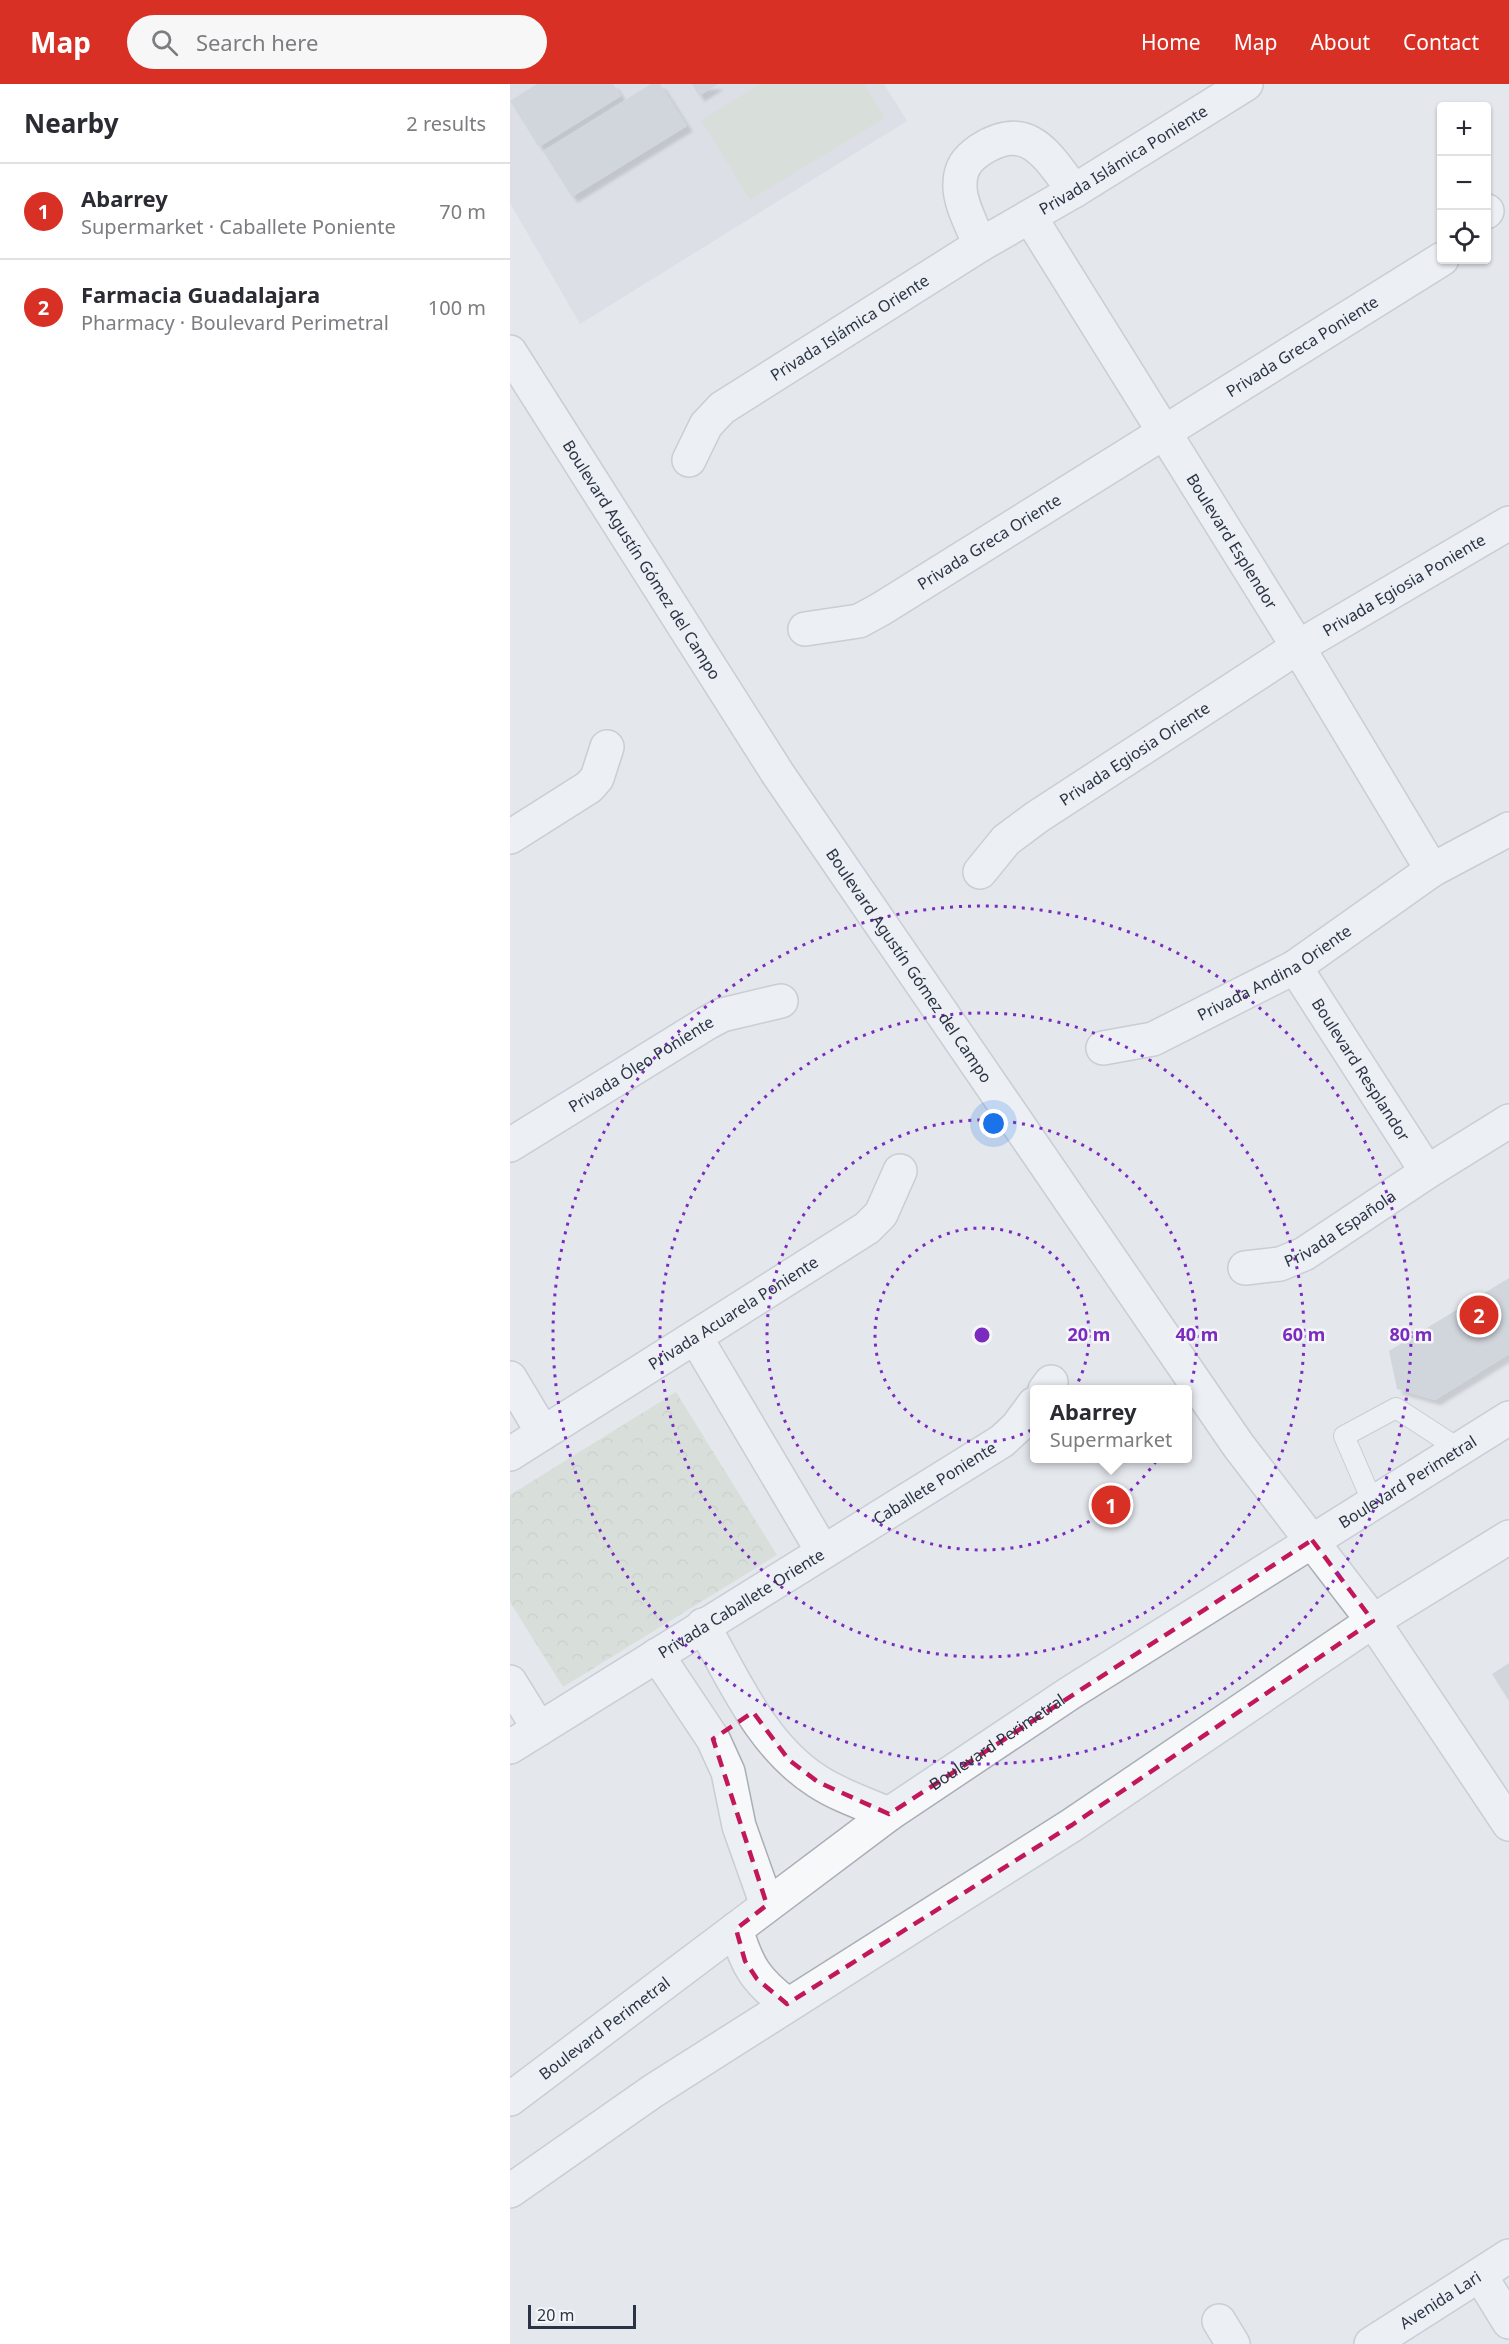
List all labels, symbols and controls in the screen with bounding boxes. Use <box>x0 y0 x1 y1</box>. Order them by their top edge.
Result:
search box <box>127 15 547 69</box>
text: Map <box>30 23 91 61</box>
icon: search <box>148 26 181 59</box>
text: Search here <box>196 27 318 57</box>
text: Home <box>1141 28 1201 56</box>
text: Map <box>1234 28 1277 56</box>
text: About <box>1310 28 1370 56</box>
text: Contact <box>1403 28 1479 56</box>
street label: Privada Islámica Poniente <box>1035 100 1212 220</box>
map controls <box>1437 102 1491 264</box>
button: + <box>1437 102 1491 156</box>
text: Nearby <box>24 105 119 141</box>
text: 2 results <box>406 110 486 137</box>
button: − <box>1437 156 1491 210</box>
text: Abarrey <box>81 183 168 213</box>
text: 1 <box>38 198 49 225</box>
text: 70 m <box>439 198 486 225</box>
button: locate <box>1437 210 1491 264</box>
text: Supermarket · Caballete Poniente <box>81 213 396 240</box>
street label: Privada Islámica Oriente <box>766 269 933 386</box>
text: Farmacia Guadalajara <box>81 279 320 309</box>
street label: Privada Greca Poniente <box>1222 290 1382 402</box>
text: 2 <box>38 294 49 321</box>
text: 100 m <box>428 294 486 321</box>
text: Pharmacy · Boulevard Perimetral <box>81 309 389 336</box>
street label: Boulevard Agustín Gómez del Campo <box>558 436 726 684</box>
street label: Boulevard Esplendor <box>1181 469 1283 613</box>
street label: Privada Greca Oriente <box>913 488 1065 595</box>
street label: Privada Egiosia Poniente <box>1318 528 1489 641</box>
street label: Privada Egiosia Oriente <box>1055 697 1214 811</box>
street label: Boulevard Agustín Gómez del Campo <box>821 844 997 1087</box>
street label: Privada Andina Oriente <box>1193 920 1355 1026</box>
street label: Boulevard Resplandor <box>1307 994 1415 1146</box>
street label: Privada Óleo Poniente <box>564 1011 717 1117</box>
your location <box>979 1109 1008 1138</box>
street label: Privada Española <box>1281 1185 1400 1272</box>
street label: Privada Acuarela Poniente <box>644 1251 822 1375</box>
pin: 2 <box>1460 1292 1498 1338</box>
text: 20 m <box>1068 1322 1110 1346</box>
text: 40 m <box>1176 1322 1218 1346</box>
text: 60 m <box>1283 1322 1325 1346</box>
text: 80 m <box>1390 1322 1432 1346</box>
centre of rings <box>972 1325 992 1345</box>
popup <box>1030 1385 1192 1463</box>
text: Abarrey <box>1050 1396 1137 1426</box>
text: Supermarket <box>1050 1426 1172 1453</box>
street label: Boulevard Perimetral <box>1334 1430 1481 1533</box>
street label: Caballete Poniente <box>869 1436 1000 1530</box>
pin: 1 <box>1092 1482 1130 1528</box>
street label: Privada Caballete Oriente <box>654 1543 828 1663</box>
street label: Boulevard Perimetral <box>925 1689 1069 1795</box>
street label: Boulevard Perimetral <box>534 1972 674 2085</box>
street label: Avenida Lari <box>1395 2266 1485 2334</box>
scale bar <box>528 2302 636 2330</box>
text: 20 m <box>537 2304 574 2326</box>

